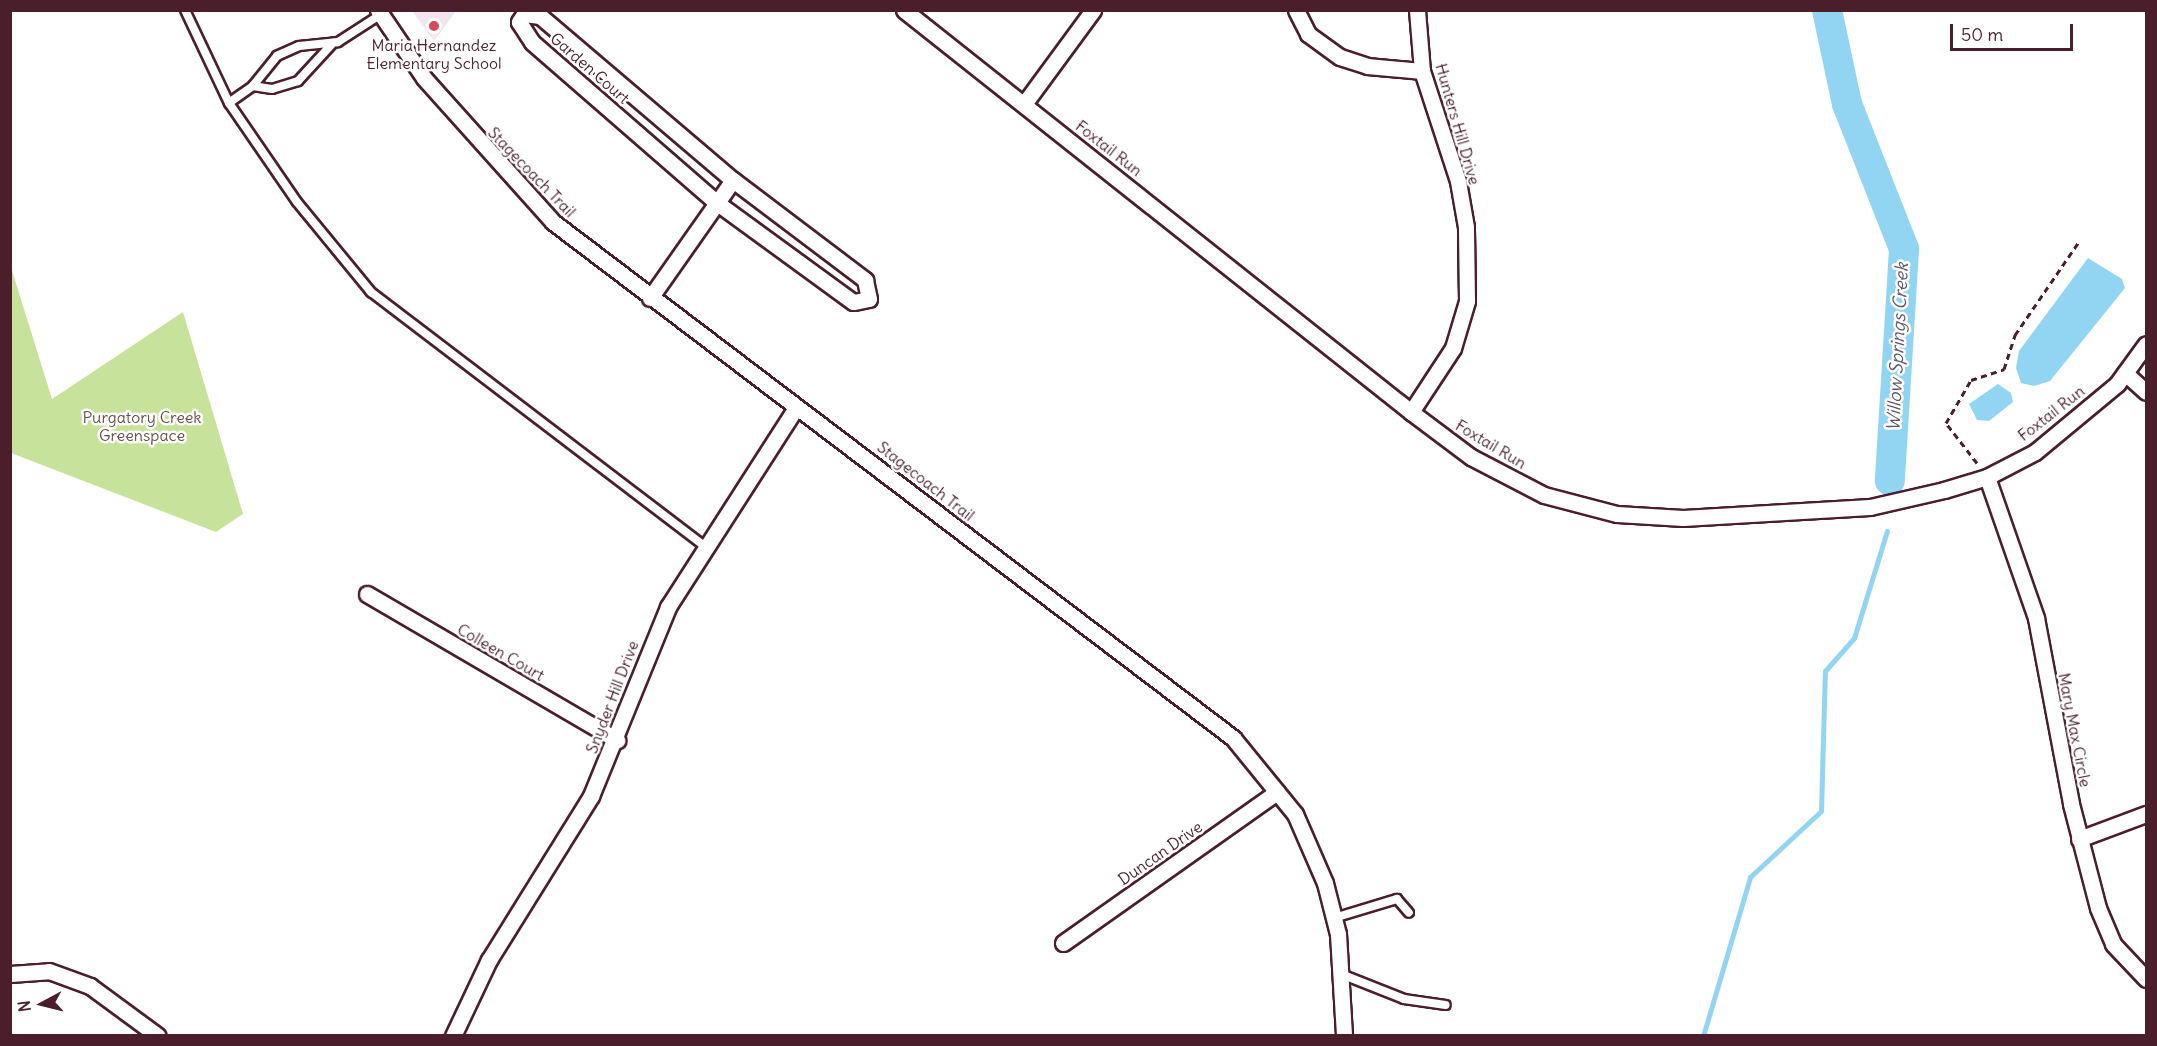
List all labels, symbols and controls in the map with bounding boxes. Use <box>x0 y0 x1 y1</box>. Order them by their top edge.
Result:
scale bar <box>1953 12 2076 50</box>
marker: Maria Hernandez Elementary School <box>427 19 441 33</box>
text: 50 m <box>1961 23 2003 46</box>
street label: Garden Court <box>546 28 634 108</box>
place label: Maria Hernandez Elementary School <box>366 35 502 73</box>
street label: Hunters Hill Drive <box>1432 61 1484 187</box>
street label: Foxtail Run <box>1072 116 1146 180</box>
street label: Stagecoach Trail <box>484 123 580 221</box>
water label: Willow Springs Creek <box>1883 262 1913 432</box>
street label: Foxtail Run <box>2014 381 2088 445</box>
park label: Purgatory Creek Greenspace <box>82 407 202 445</box>
street label: Foxtail Run <box>1452 415 1530 473</box>
street label: Stagecoach Trail <box>874 437 978 525</box>
street label: Colleen Court <box>454 619 548 685</box>
street label: Snyder Hill Drive <box>582 638 642 756</box>
street label: Mary Max Circle <box>2055 671 2095 789</box>
street label: Duncan Drive <box>1114 817 1206 889</box>
north arrow <box>12 974 72 1034</box>
text: N <box>14 999 35 1013</box>

